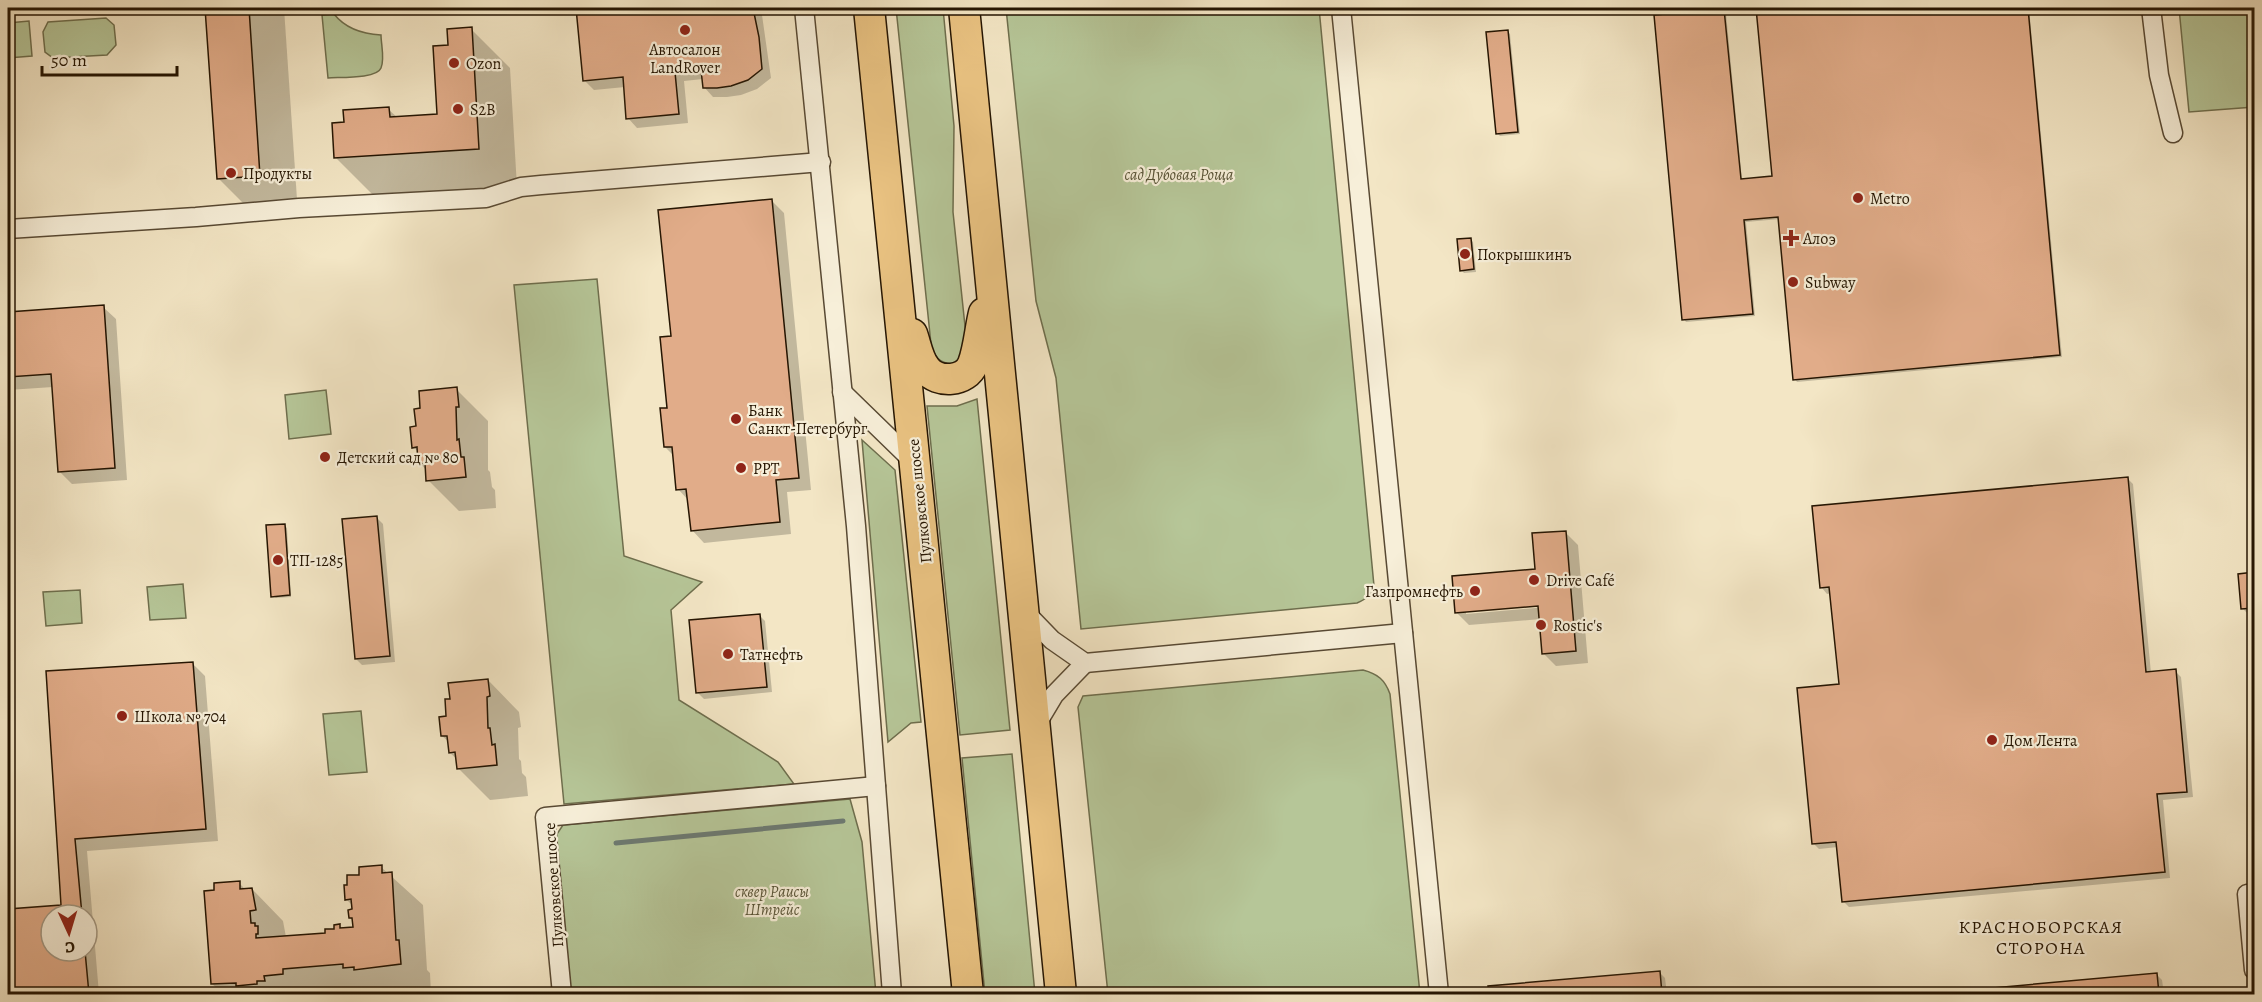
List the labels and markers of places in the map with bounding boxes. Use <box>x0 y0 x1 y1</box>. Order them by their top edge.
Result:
marker: Автосалон LandRover <box>678 23 692 37</box>
place label: Автосалон LandRover <box>648 39 721 79</box>
place label: Ozon <box>466 53 501 75</box>
marker: Ozon <box>447 56 461 70</box>
place label: S2B <box>470 99 496 121</box>
marker: S2B <box>451 102 465 116</box>
place label: Продукты <box>243 163 312 185</box>
marker: Продукты <box>224 166 238 180</box>
place label: Metro <box>1870 188 1910 210</box>
marker: Metro <box>1851 191 1865 205</box>
place label: Алоэ <box>1802 228 1836 250</box>
marker: Алоэ <box>1784 231 1798 245</box>
place label: Покрышкинъ <box>1477 244 1572 266</box>
marker: Покрышкинъ <box>1458 247 1472 261</box>
place label: Subway <box>1805 272 1856 294</box>
marker: Subway <box>1786 275 1800 289</box>
place label: Банк Санкт-Петербург <box>748 400 868 440</box>
marker: Банк Санкт-Петербург <box>729 412 743 426</box>
place label: Детский сад № 80 <box>337 447 459 469</box>
marker: Детский сад № 80 <box>318 450 332 464</box>
place label: РРТ <box>753 458 780 480</box>
marker: РРТ <box>734 461 748 475</box>
place label: ТП-1285 <box>290 550 344 572</box>
marker: ТП-1285 <box>271 553 285 567</box>
place label: Drive Café <box>1546 570 1615 592</box>
marker: Drive Café <box>1527 573 1541 587</box>
place label: Газпромнефть <box>1365 581 1463 603</box>
marker: Газпромнефть <box>1468 584 1482 598</box>
place label: Rostic's <box>1553 615 1603 637</box>
marker: Rostic's <box>1534 618 1548 632</box>
place label: Татнефть <box>740 644 803 666</box>
marker: Татнефть <box>721 647 735 661</box>
place label: Школа № 704 <box>134 706 226 728</box>
marker: Школа № 704 <box>115 709 129 723</box>
place label: Дом Лента <box>2004 730 2078 752</box>
marker: Дом Лента <box>1985 733 1999 747</box>

